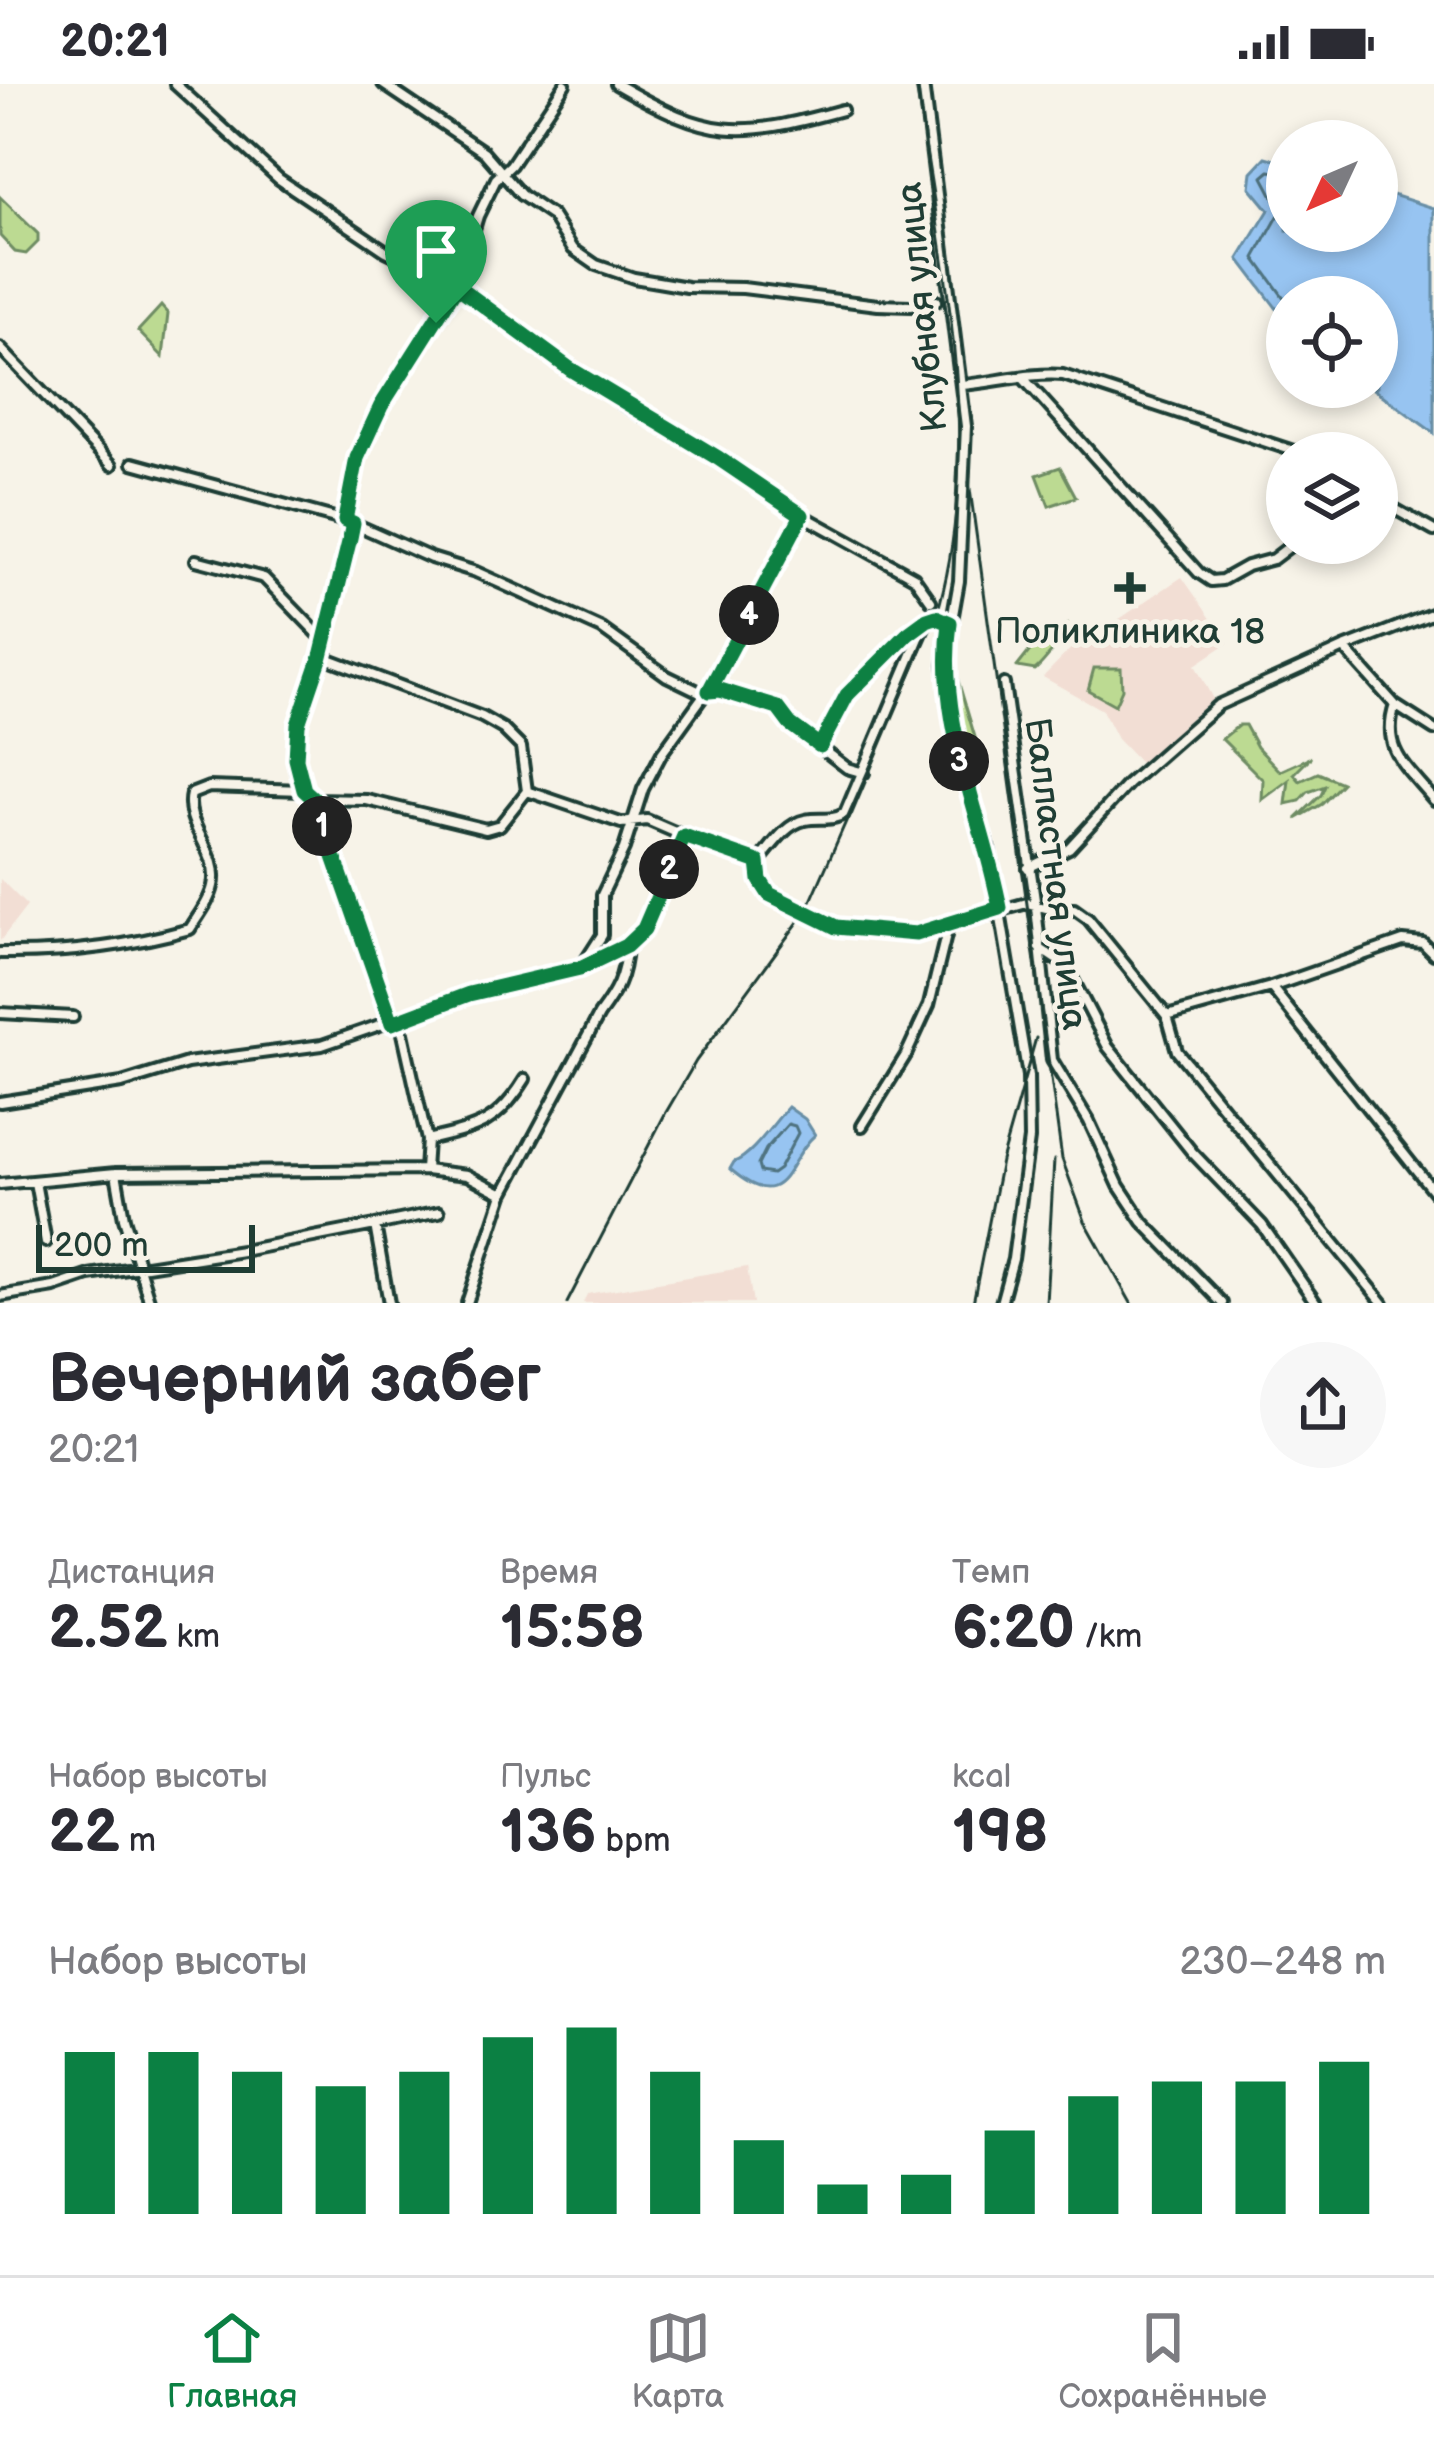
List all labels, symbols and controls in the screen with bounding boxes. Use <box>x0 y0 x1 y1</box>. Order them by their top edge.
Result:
text: 20:21 <box>60 15 170 70</box>
north arrow <box>1266 120 1398 252</box>
map controls <box>1266 120 1398 564</box>
street label: Клубная улица <box>889 180 957 434</box>
pin <box>385 200 487 323</box>
icon: arrive <box>403 218 469 284</box>
button: locate <box>1266 276 1398 408</box>
button: layers <box>1266 432 1398 564</box>
marker: Поликлиника 18 <box>1114 572 1146 604</box>
pin: 4 <box>719 585 779 645</box>
text: 4 <box>739 595 759 635</box>
place label: Поликлиника 18 <box>995 611 1265 654</box>
street label: Балластная улица <box>1015 716 1095 1032</box>
pin: 3 <box>929 731 989 791</box>
text: 3 <box>949 741 969 781</box>
pin: 1 <box>292 796 352 856</box>
text: 1 <box>315 806 329 846</box>
pin: 2 <box>639 839 699 899</box>
text: 2 <box>659 849 679 889</box>
scale bar <box>36 1219 255 1272</box>
text: 200 m <box>54 1226 148 1266</box>
text: Вечерний забег <box>48 1342 541 1421</box>
button: share <box>1260 1342 1386 1468</box>
text: 20:21 <box>48 1427 139 1474</box>
text: Дистанция <box>48 1553 215 1593</box>
text: Время <box>500 1553 598 1593</box>
text: Темп <box>952 1553 1030 1593</box>
text: 2.52 <box>48 1593 168 1665</box>
text: 15:58 <box>500 1593 645 1665</box>
text: 6:20 <box>952 1593 1075 1665</box>
text: km <box>168 1617 220 1657</box>
text: /km <box>1075 1617 1142 1657</box>
text: Набор высоты <box>48 1757 268 1797</box>
text: Пульс <box>500 1757 591 1797</box>
text: kcal <box>952 1757 1011 1797</box>
text: 22 <box>48 1797 120 1869</box>
text: 136 <box>500 1797 597 1869</box>
text: 198 <box>952 1797 1048 1869</box>
text: m <box>120 1821 156 1861</box>
text: bpm <box>597 1821 671 1861</box>
text: Набор высоты <box>48 1939 308 1986</box>
text: 230–248 m <box>1179 1939 1386 1986</box>
tab: Главная <box>167 2305 297 2417</box>
tab: Карта <box>631 2305 724 2417</box>
tab: Сохранённые <box>1058 2305 1267 2417</box>

